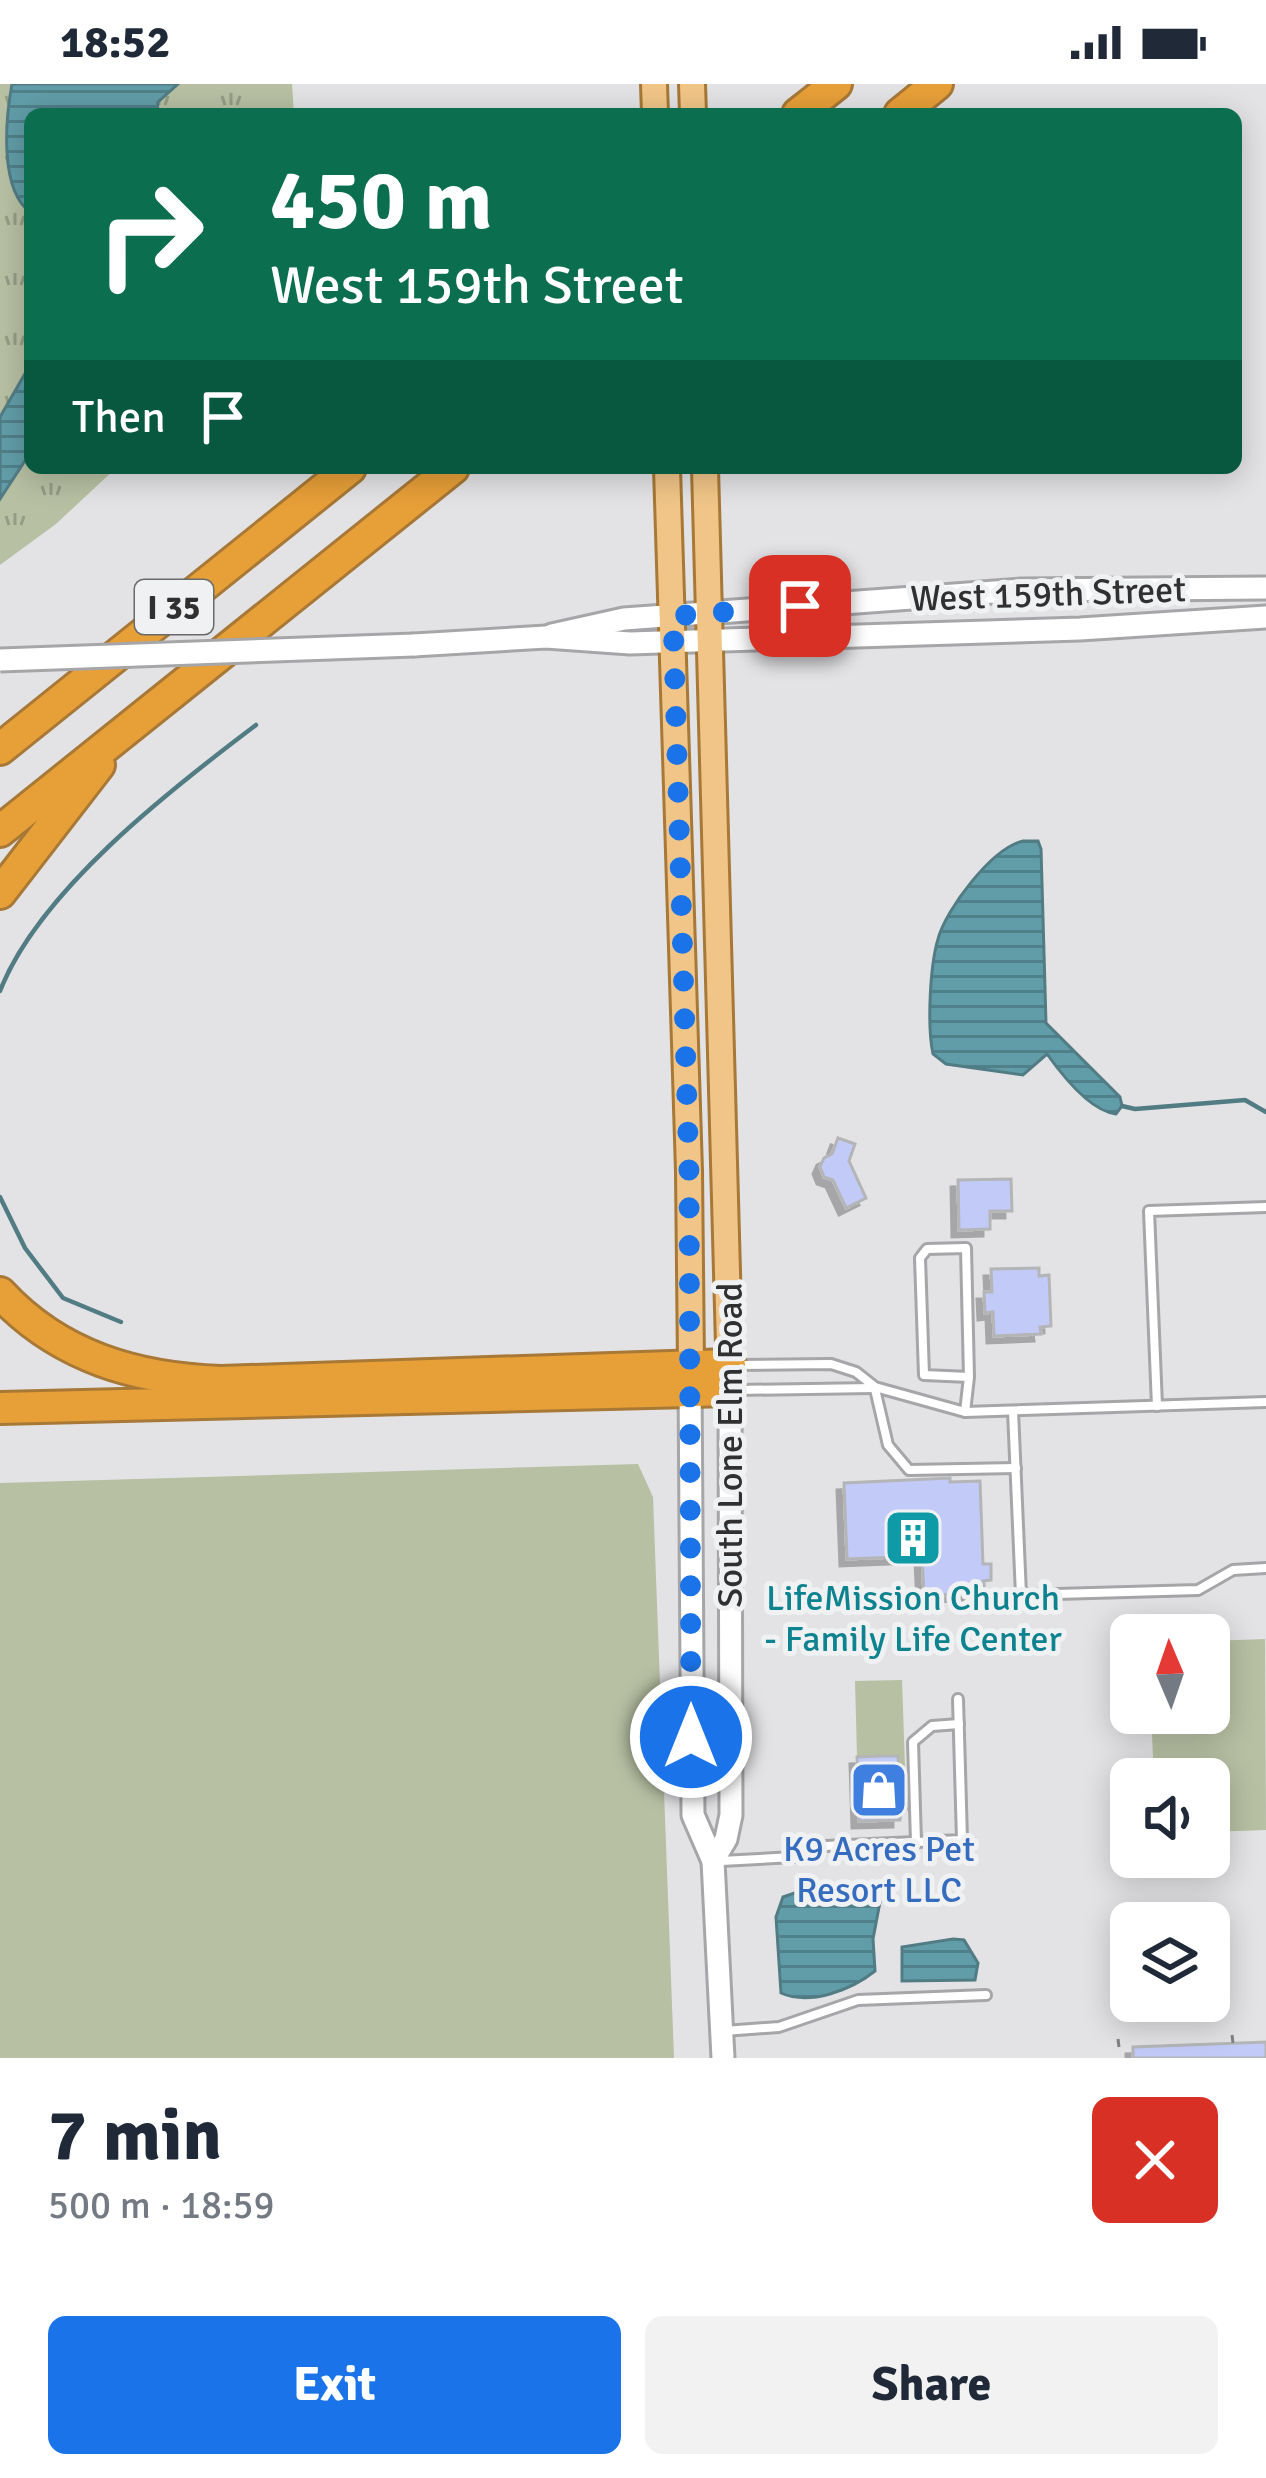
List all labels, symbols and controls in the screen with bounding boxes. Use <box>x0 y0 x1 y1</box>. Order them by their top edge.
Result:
text: 18:52 <box>60 15 170 70</box>
text: 450 m <box>270 149 492 253</box>
icon: right <box>72 156 228 312</box>
text: West 159th Street <box>270 252 684 319</box>
icon: arrive <box>190 384 256 450</box>
text: Then <box>72 390 166 445</box>
pin <box>749 555 851 657</box>
street label: West 159th Street <box>909 567 1187 622</box>
icon: arrive <box>767 573 833 639</box>
road number: I 35 <box>135 580 213 634</box>
street label: South Lone Elm Road <box>708 1282 753 1608</box>
building icon: LifeMission Church - Family Life Center <box>882 1507 944 1569</box>
place label: LifeMission Church - Family Life Center <box>764 1576 1063 1662</box>
north arrow <box>1110 1614 1230 1734</box>
map controls <box>1110 1614 1230 2022</box>
position arrow <box>628 1674 754 1800</box>
button: sound <box>1110 1758 1230 1878</box>
shop icon: K9 Acres Pet Resort LLC <box>848 1759 910 1821</box>
place label: K9 Acres Pet Resort LLC <box>783 1827 975 1913</box>
button: layers <box>1110 1902 1230 2022</box>
text: 7 min <box>48 2091 222 2180</box>
button: close <box>1092 2097 1218 2223</box>
text: 500 m · 18:59 <box>48 2181 275 2229</box>
button: Exit <box>48 2316 621 2454</box>
button: Share <box>645 2316 1218 2454</box>

